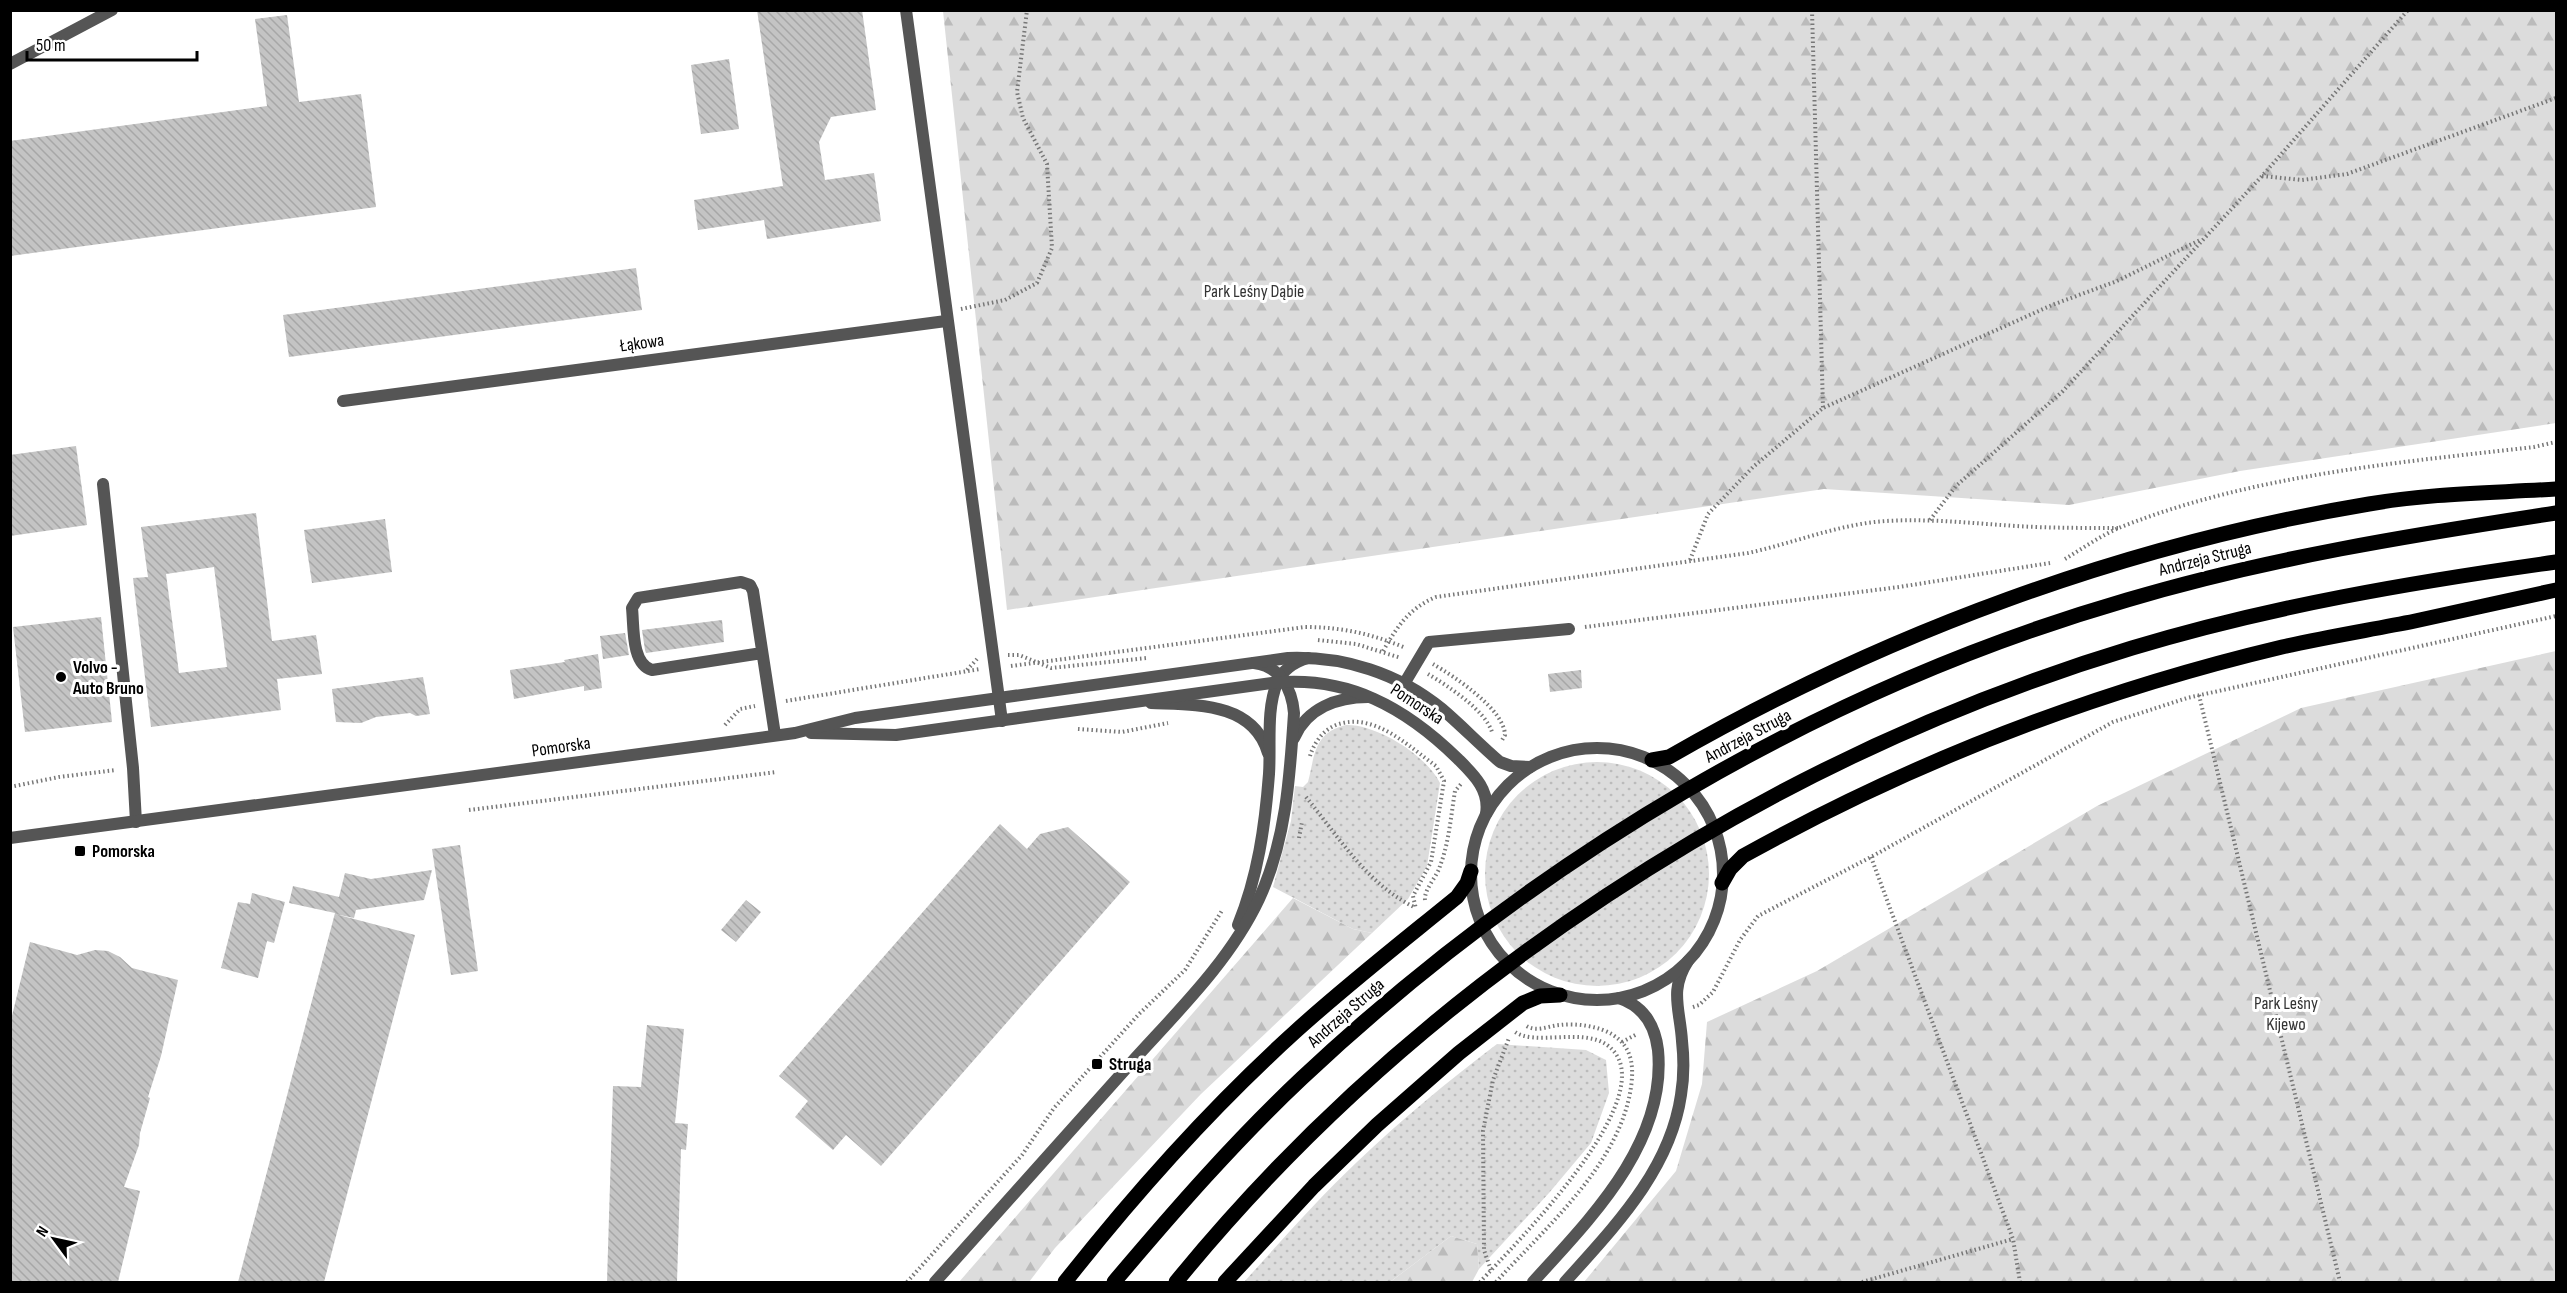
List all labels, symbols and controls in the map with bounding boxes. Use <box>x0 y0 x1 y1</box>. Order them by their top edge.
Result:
scale bar <box>27 24 196 62</box>
text: 50 m <box>36 35 66 56</box>
park label: Park Leśny Dąbie <box>1204 281 1304 302</box>
street label: Łąkowa <box>618 330 665 357</box>
street label: Andrzeja Struga <box>2156 537 2254 581</box>
place label: Volvo - Auto Bruno <box>72 657 144 699</box>
marker: Volvo - Auto Bruno <box>54 670 68 684</box>
street label: Pomorska <box>1386 679 1448 729</box>
street label: Andrzeja Struga <box>1700 704 1795 768</box>
street label: Pomorska <box>530 732 592 762</box>
place label: Pomorska <box>92 841 155 862</box>
marker: Pomorska <box>73 844 87 858</box>
street label: Andrzeja Struga <box>1303 974 1389 1053</box>
park label: Park Leśny Kijewo <box>2254 993 2318 1035</box>
place label: Struga <box>1109 1054 1151 1075</box>
marker: Struga <box>1090 1057 1104 1071</box>
north arrow <box>24 1209 84 1269</box>
text: N <box>32 1223 53 1240</box>

